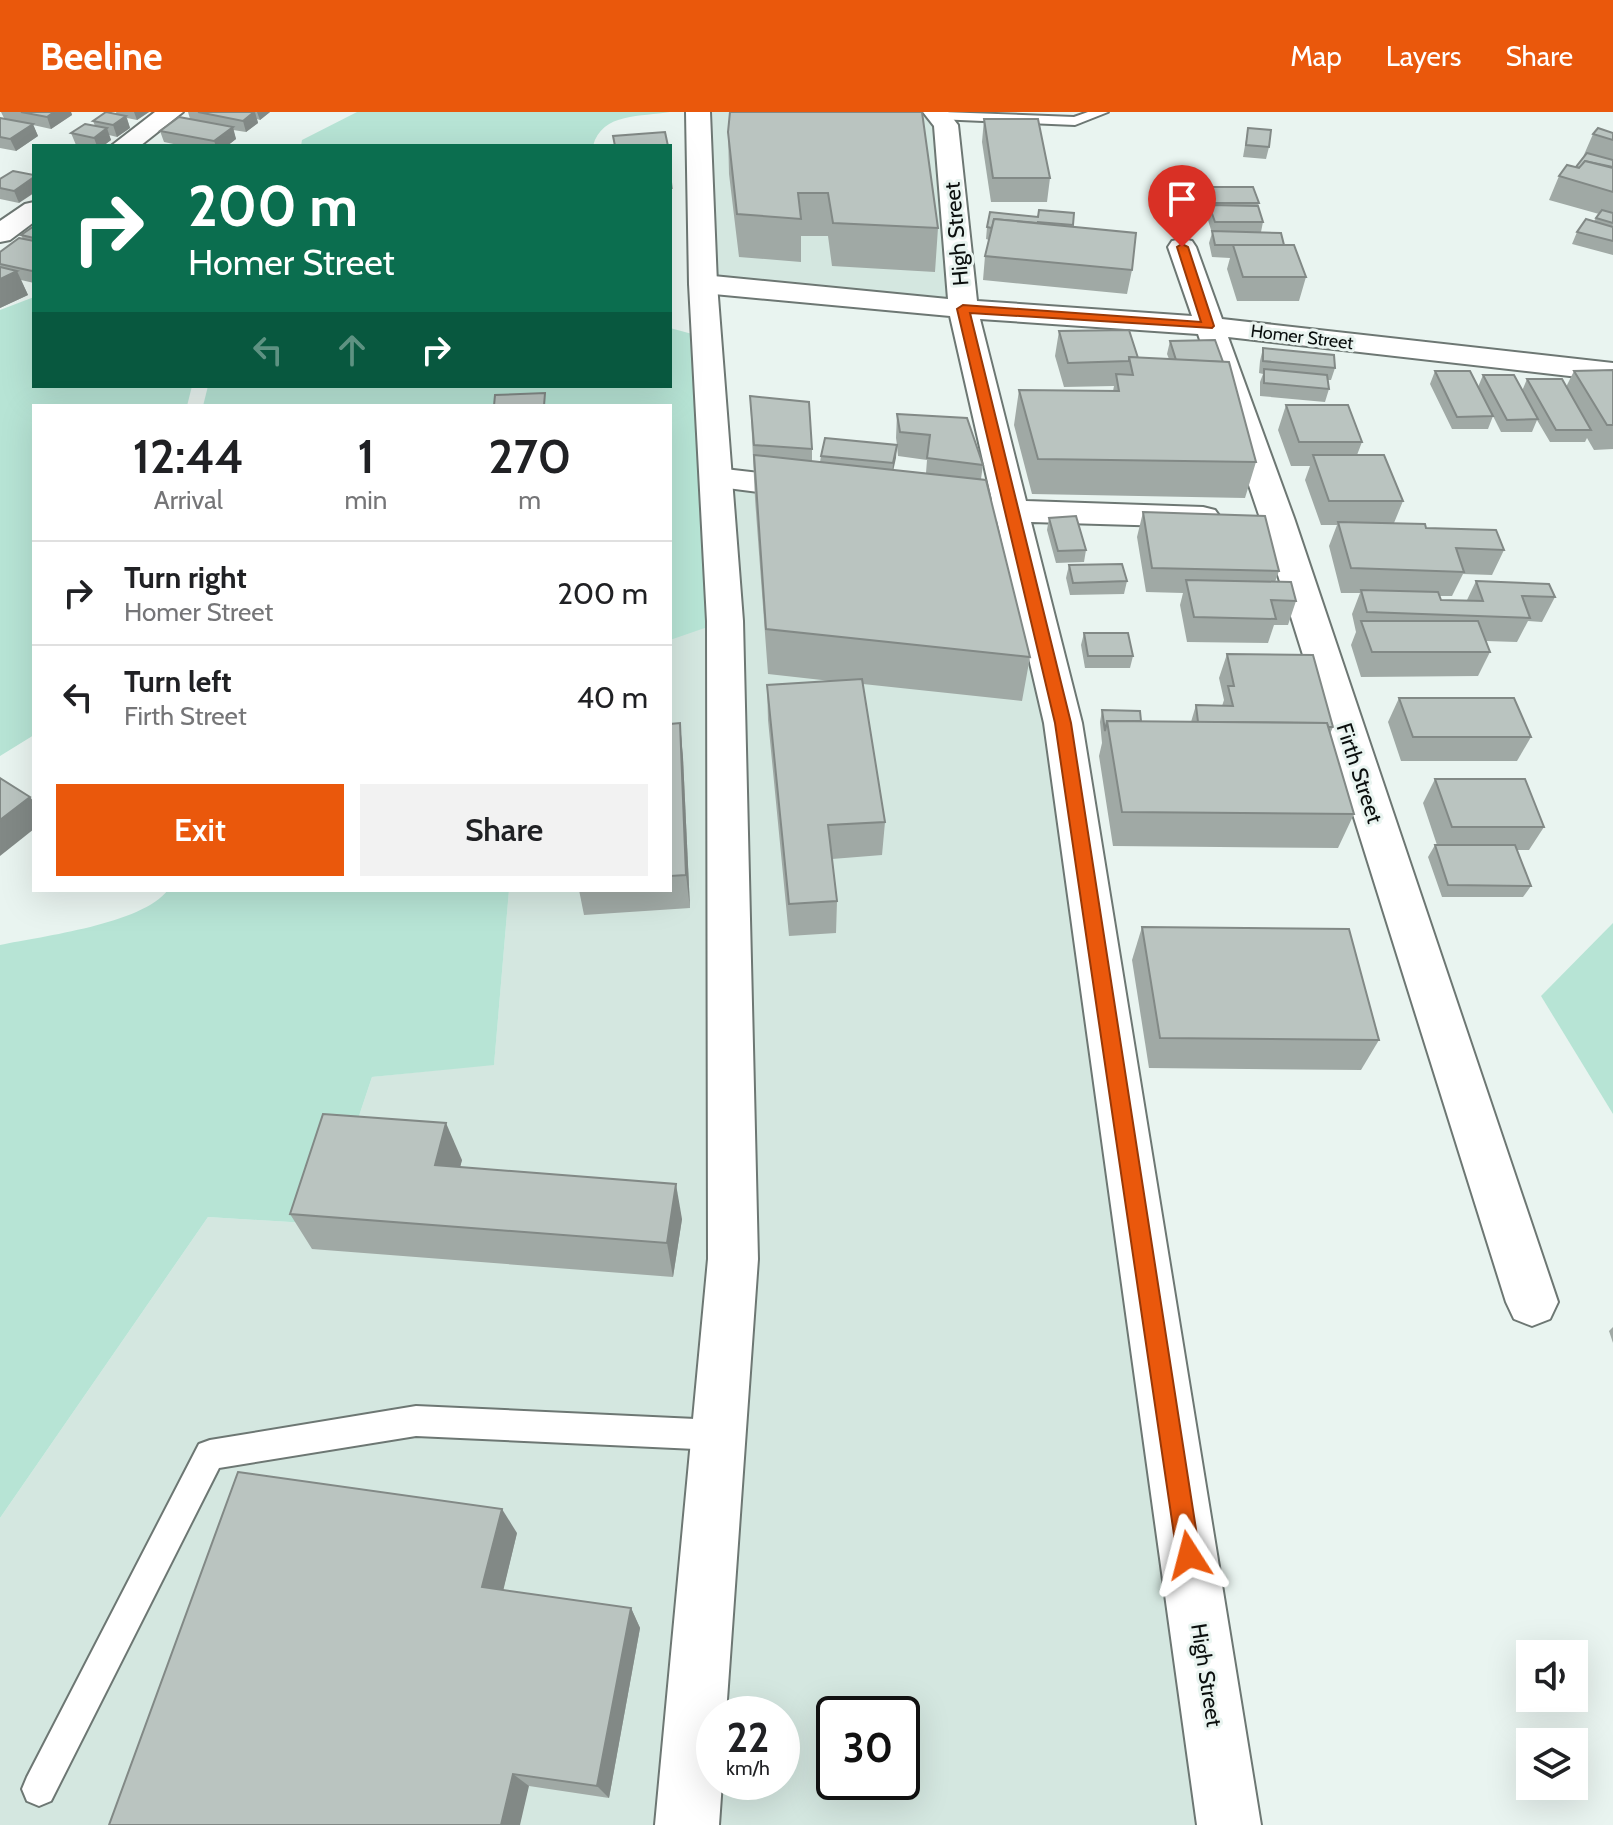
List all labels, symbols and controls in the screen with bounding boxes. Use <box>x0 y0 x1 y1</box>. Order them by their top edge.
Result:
text: Beeline <box>40 33 163 80</box>
text: Map <box>1290 39 1342 73</box>
text: Layers <box>1386 39 1461 73</box>
text: Share <box>1505 39 1573 73</box>
pin <box>1148 165 1216 247</box>
text: 200 m <box>188 172 358 240</box>
icon: right <box>56 176 160 280</box>
icon: arrive <box>1160 177 1204 221</box>
street label: High Street <box>938 180 974 287</box>
text: Homer Street <box>188 240 395 284</box>
street label: Homer Street <box>1249 320 1355 354</box>
icon: left <box>246 328 290 372</box>
icon: ahead <box>330 328 374 372</box>
icon: right <box>414 328 458 372</box>
text: 12:44 <box>133 427 244 485</box>
text: 1 <box>357 427 374 485</box>
text: 270 <box>488 427 571 485</box>
text: Arrival <box>154 484 223 516</box>
text: min <box>344 484 387 516</box>
text: m <box>518 484 541 516</box>
text: Turn right <box>124 559 247 596</box>
icon: right <box>56 571 100 615</box>
text: 200 m <box>557 575 648 612</box>
text: Homer Street <box>124 596 273 628</box>
text: Turn left <box>124 663 232 700</box>
icon: left <box>56 675 100 719</box>
text: 40 m <box>577 679 648 716</box>
text: Firth Street <box>124 700 247 732</box>
street label: Firth Street <box>1331 720 1389 827</box>
button: Exit <box>56 784 344 876</box>
button: Share <box>360 784 648 876</box>
position arrow <box>1147 1513 1231 1597</box>
street label: High Street <box>1185 1621 1228 1729</box>
map controls <box>1516 1640 1588 1800</box>
button: sound <box>1516 1640 1588 1712</box>
speed limit sign: 30 <box>816 1696 920 1800</box>
text: 22 <box>727 1713 769 1762</box>
button: layers <box>1516 1728 1588 1800</box>
text: km/h <box>726 1756 770 1780</box>

